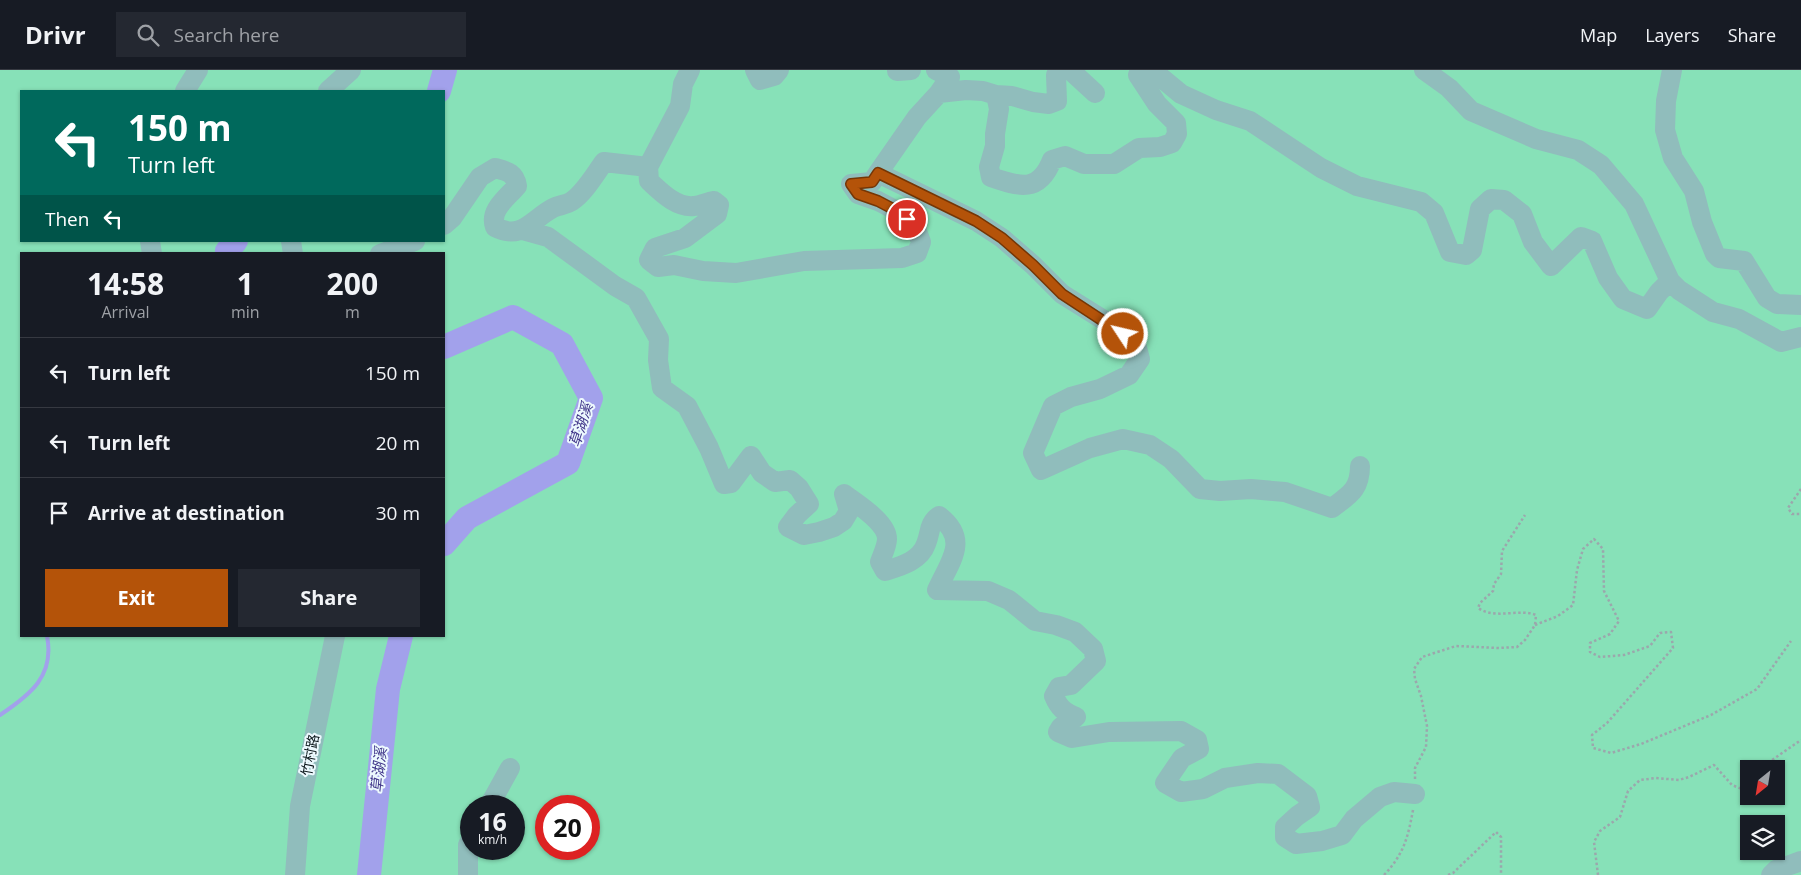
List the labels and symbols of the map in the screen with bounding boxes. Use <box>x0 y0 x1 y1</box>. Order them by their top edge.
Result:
pin <box>886 198 928 240</box>
position arrow <box>1096 307 1148 359</box>
water label: 草湖溪 <box>564 398 597 449</box>
street label: 竹村路 <box>296 732 323 777</box>
water label: 草湖溪 <box>366 744 391 793</box>
north arrow <box>1740 760 1785 805</box>
speed limit sign: 20 <box>535 795 600 860</box>

